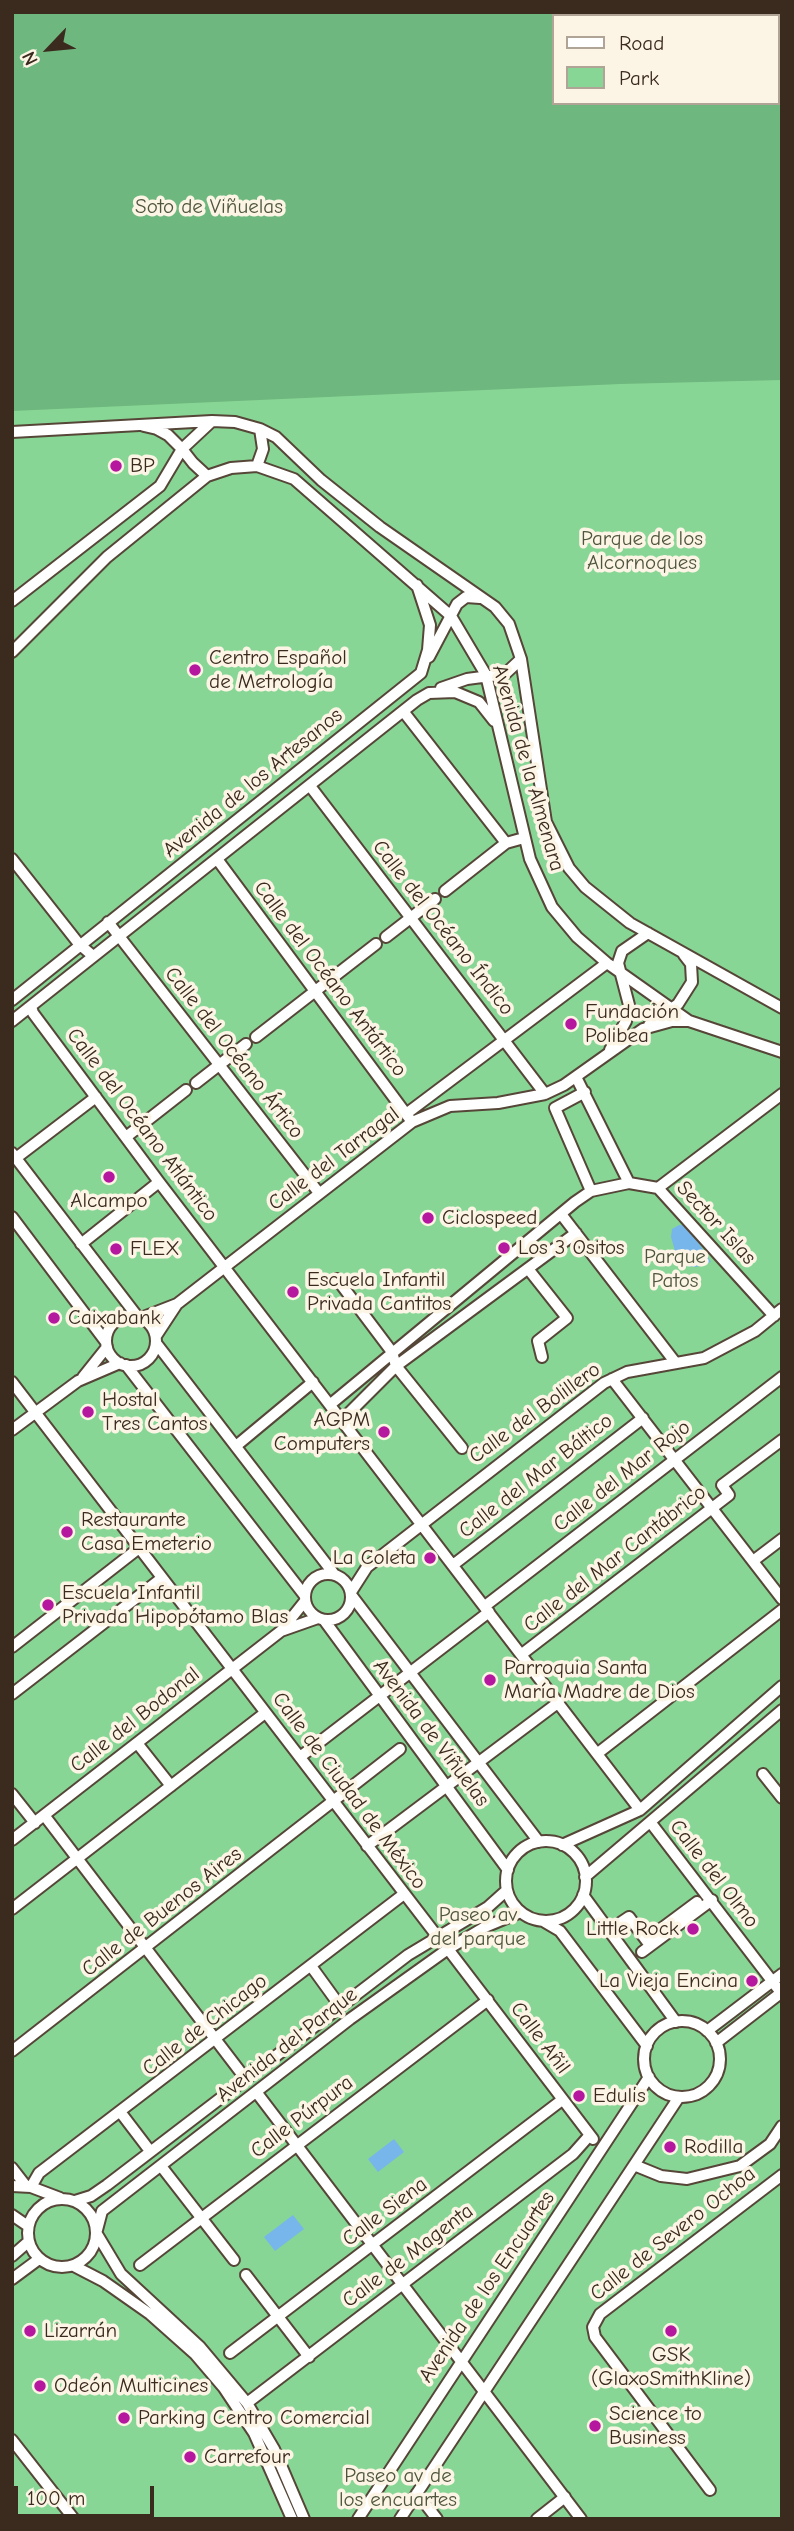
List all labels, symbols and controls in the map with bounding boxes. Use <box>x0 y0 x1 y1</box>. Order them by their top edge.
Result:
north arrow <box>14 14 84 84</box>
legend <box>552 14 780 105</box>
text: Road <box>619 31 664 55</box>
text: N <box>18 48 43 69</box>
text: Park <box>619 66 659 90</box>
park label: Soto de Viñuelas <box>135 194 283 220</box>
place label: BP <box>130 453 155 479</box>
marker: BP <box>108 458 124 474</box>
park label: Parque de los Alcornoques <box>581 526 703 576</box>
place label: Centro Español de Metrología <box>209 645 347 695</box>
marker: Centro Español de Metrología <box>187 662 203 678</box>
street label: Avenida de la Almenara <box>486 662 570 874</box>
street label: Avenida de los Artesanos <box>158 703 348 863</box>
street label: Calle del Océano Índico <box>367 835 519 1021</box>
street label: Calle del Océano Antártico <box>248 876 412 1082</box>
street label: Calle del Océano Ártico <box>159 962 309 1144</box>
place label: Fundación Polibea <box>585 999 679 1049</box>
marker: Fundación Polibea <box>563 1016 579 1032</box>
street label: Calle del Océano Atlántico <box>61 1023 223 1227</box>
street label: Calle del Tarragal <box>264 1102 404 1216</box>
marker: Alcampo <box>101 1169 117 1185</box>
street label: Sector Islas <box>671 1176 761 1270</box>
place label: Alcampo <box>70 1188 148 1214</box>
place label: Ciclospeed <box>442 1205 537 1231</box>
marker: Ciclospeed <box>420 1210 436 1226</box>
place label: Los 3 Ositos <box>518 1235 625 1261</box>
place label: FLEX <box>130 1236 180 1262</box>
marker: Los 3 Ositos <box>496 1240 512 1256</box>
marker: FLEX <box>108 1241 124 1257</box>
park label: Parque Patos <box>644 1244 706 1294</box>
place label: Escuela Infantil Privada Cantitos <box>307 1267 451 1317</box>
marker: Escuela Infantil Privada Cantitos <box>285 1284 301 1300</box>
place label: Caixabank <box>68 1305 161 1331</box>
marker: Caixabank <box>46 1310 62 1326</box>
street label: Calle del Bolillero <box>464 1357 606 1469</box>
place label: Hostal Tres Cantos <box>102 1387 208 1437</box>
marker: Hostal Tres Cantos <box>80 1404 96 1420</box>
place label: AGPM Computers <box>274 1407 370 1457</box>
street label: Calle del Mar Báltico <box>454 1408 618 1544</box>
street label: Calle del Mar Rojo <box>549 1415 695 1537</box>
marker: AGPM Computers <box>376 1424 392 1440</box>
street label: Calle del Mar Cantábrico <box>519 1480 711 1638</box>
place label: Restaurante Casa Emeterio <box>81 1507 212 1557</box>
marker: Restaurante Casa Emeterio <box>59 1524 75 1540</box>
place label: La Coleta <box>333 1545 416 1571</box>
marker: La Coleta <box>422 1550 438 1566</box>
place label: Escuela Infantil Privada Hipopótamo Blas <box>62 1580 288 1630</box>
marker: Escuela Infantil Privada Hipopótamo Blas <box>40 1597 56 1613</box>
street label: Avenida de Viñuelas <box>367 1654 495 1812</box>
place label: Parroquia Santa María Madre de Dios <box>504 1655 695 1705</box>
street label: Calle del Bodonal <box>65 1662 205 1778</box>
marker: Parroquia Santa María Madre de Dios <box>482 1672 498 1688</box>
street label: Calle de Ciudad de México <box>267 1687 431 1895</box>
street label: Calle del Olmo <box>664 1815 764 1933</box>
street label: Calle de Buenos Aires <box>77 1842 247 1982</box>
park label: Paseo av del parque <box>430 1902 526 1952</box>
place label: Little Rock <box>586 1916 679 1942</box>
marker: Little Rock <box>685 1921 701 1937</box>
place label: La Vieja Encina <box>599 1968 738 1994</box>
street label: Calle de Chicago <box>138 1969 272 2081</box>
marker: La Vieja Encina <box>744 1973 760 1989</box>
street label: Avenida del Parque <box>212 1982 362 2108</box>
street label: Calle Añil <box>505 1997 575 2079</box>
street label: Calle Púrpura <box>246 2070 358 2164</box>
place label: Edulis <box>593 2083 646 2109</box>
marker: Edulis <box>571 2088 587 2104</box>
place label: Rodilla <box>684 2134 743 2160</box>
marker: Rodilla <box>662 2139 678 2155</box>
street label: Calle de Severo Ochoa <box>585 2162 761 2306</box>
street label: Calle Siena <box>338 2172 432 2252</box>
street label: Avenida de los Encuartes <box>414 2187 560 2387</box>
street label: Calle de Magenta <box>338 2199 478 2313</box>
place label: Lizarrán <box>44 2318 117 2344</box>
marker: Lizarrán <box>22 2323 38 2339</box>
marker: GSK (GlaxoSmithKline) <box>663 2323 679 2339</box>
place label: GSK (GlaxoSmithKline) <box>591 2342 751 2392</box>
place label: Odeón Multicines <box>54 2373 208 2399</box>
marker: Odeón Multicines <box>32 2378 48 2394</box>
place label: Science to Business <box>609 2401 702 2451</box>
place label: Parking Centro Comercial <box>138 2405 370 2431</box>
marker: Parking Centro Comercial <box>116 2410 132 2426</box>
marker: Science to Business <box>587 2418 603 2434</box>
place label: Carrefour <box>204 2444 290 2470</box>
marker: Carrefour <box>182 2449 198 2465</box>
park label: Paseo av de los encuartes <box>339 2463 457 2513</box>
scale bar <box>18 2472 158 2516</box>
text: 100 m <box>27 2486 85 2510</box>

